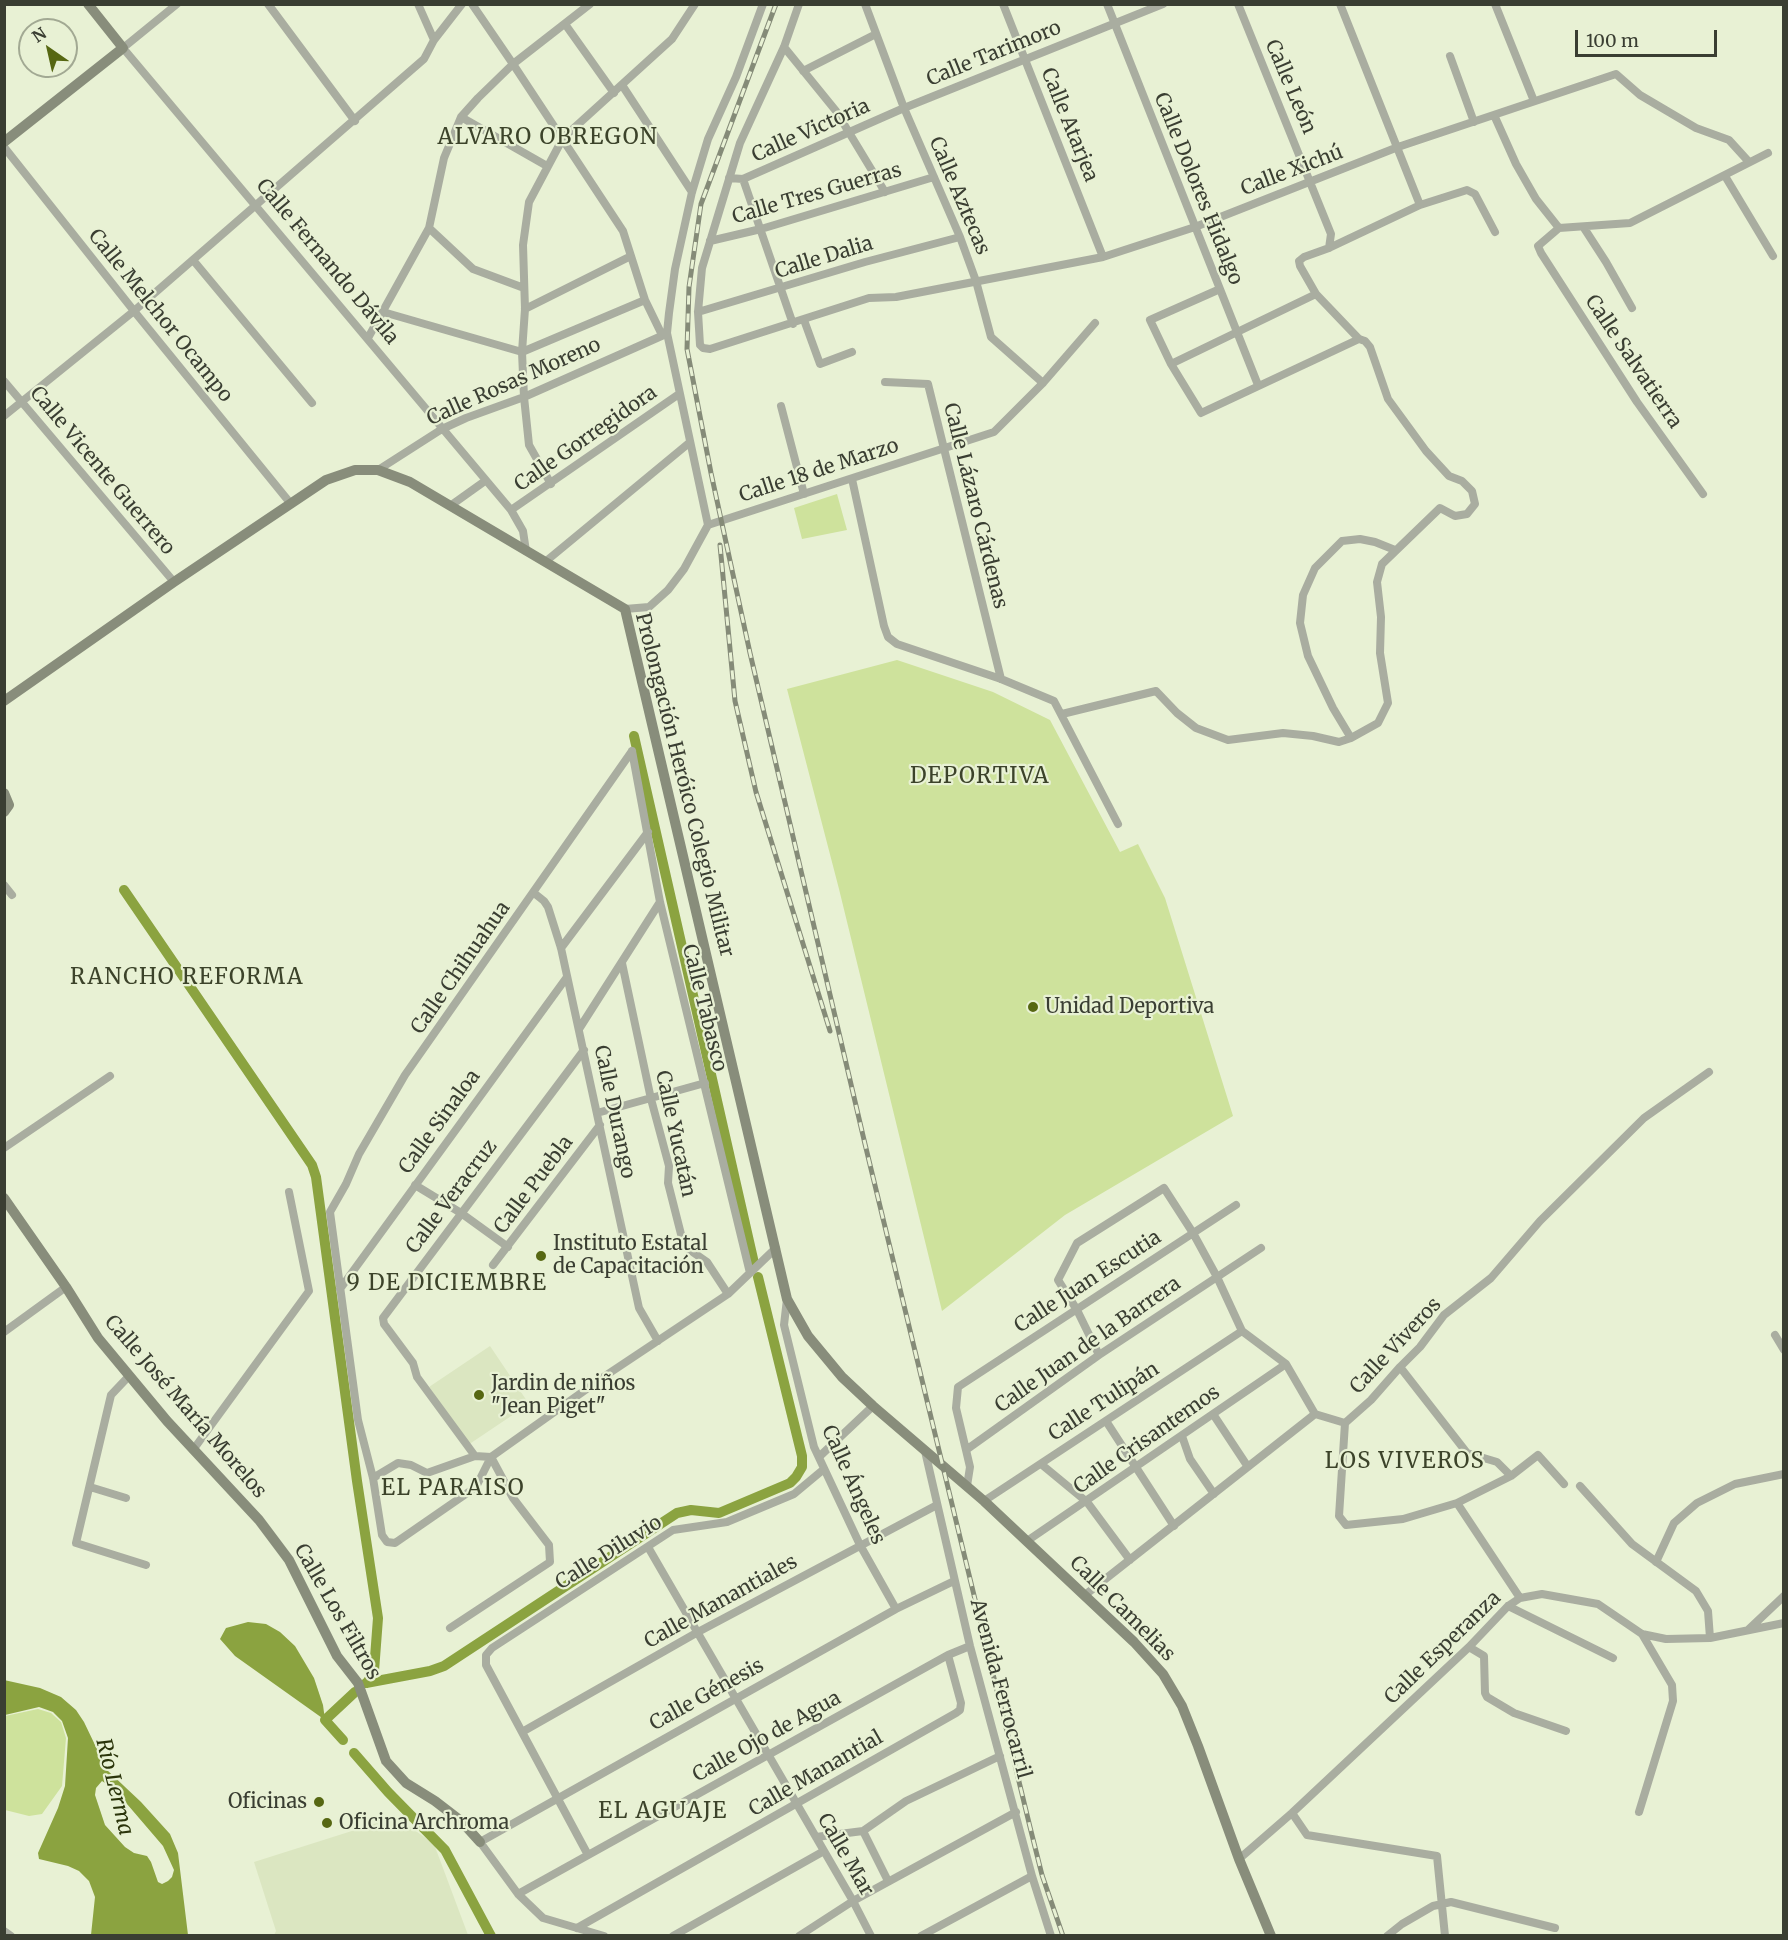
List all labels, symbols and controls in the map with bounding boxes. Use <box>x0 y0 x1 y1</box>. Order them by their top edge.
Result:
street label: Calle Tarimoro <box>923 16 1065 92</box>
north arrow <box>18 18 78 78</box>
scale bar <box>1578 18 1720 56</box>
text: N <box>28 23 50 47</box>
text: 100 m <box>1586 29 1639 52</box>
street label: Calle León <box>1259 36 1321 138</box>
street label: Calle Atarjea <box>1035 65 1103 185</box>
street label: Calle Dolores Hidalgo <box>1148 90 1248 288</box>
street label: Calle Victoria <box>748 94 874 168</box>
district label: ALVARO OBREGON <box>438 125 658 151</box>
street label: Calle Aztecas <box>923 133 995 259</box>
street label: Calle Xichú <box>1238 141 1346 201</box>
street label: Calle Tres Guerras <box>730 158 904 230</box>
street label: Calle Fernando Dávila <box>251 174 403 350</box>
street label: Calle Melchor Ocampo <box>83 225 237 407</box>
street label: Calle Dalia <box>772 232 876 284</box>
street label: Calle Salvatierra <box>1579 291 1687 433</box>
street label: Calle Rosas Moreno <box>423 333 605 431</box>
street label: Calle Gorregidora <box>510 381 662 497</box>
street label: Calle Vicente Guerrero <box>24 382 180 560</box>
street label: Calle Lázaro Cárdenas <box>938 401 1012 611</box>
street label: Calle 18 de Marzo <box>736 434 902 508</box>
street label: Prolongación Heróico Colegio Militar <box>630 610 738 960</box>
district label: DEPORTIVA <box>910 764 1050 790</box>
street label: Calle Chihuahua <box>406 897 516 1039</box>
street label: Calle Tabasco <box>677 942 731 1074</box>
district label: RANCHO REFORMA <box>70 965 304 991</box>
place label: Unidad Deportiva <box>1045 995 1214 1019</box>
marker: Unidad Deportiva <box>1026 1000 1040 1014</box>
street label: Calle Durango <box>588 1043 640 1181</box>
street label: Calle Sinaloa <box>394 1065 486 1179</box>
street label: Calle Yucatán <box>650 1069 700 1199</box>
street label: Calle Puebla <box>489 1131 579 1239</box>
street label: Calle Veracruz <box>401 1135 503 1259</box>
street label: Calle Juan Escutia <box>1010 1226 1166 1338</box>
place label: Instituto Estatal de Capacitación <box>553 1232 708 1279</box>
marker: Instituto Estatal de Capacitación <box>534 1249 548 1263</box>
district label: 9 DE DICIEMBRE <box>347 1271 547 1297</box>
street label: Calle Juan de la Barrera <box>991 1272 1185 1418</box>
street label: Calle Viveros <box>1345 1293 1447 1399</box>
street label: Calle José María Morelos <box>99 1311 271 1503</box>
street label: Calle Tulipán <box>1044 1357 1164 1447</box>
place label: Jardin de niños "Jean Piget" <box>491 1372 635 1419</box>
street label: Calle Crisantemos <box>1069 1381 1225 1499</box>
marker: Jardin de niños "Jean Piget" <box>472 1388 486 1402</box>
street label: Calle Ángeles <box>816 1422 890 1548</box>
district label: LOS VIVEROS <box>1325 1449 1485 1475</box>
district label: EL PARAISO <box>381 1476 525 1502</box>
street label: Calle Diluvio <box>551 1511 667 1595</box>
street label: Calle Los Filtros <box>288 1540 386 1684</box>
street label: Calle Manantiales <box>640 1550 802 1654</box>
street label: Calle Camelias <box>1064 1551 1180 1667</box>
street label: Calle Esperanza <box>1380 1586 1506 1710</box>
street label: Avenida Ferrocarril <box>964 1597 1036 1781</box>
street label: Calle Génesis <box>646 1654 768 1736</box>
street label: Calle Ojo de Agua <box>689 1686 845 1788</box>
street label: Calle Manantial <box>745 1726 887 1822</box>
water label: Río Lerma <box>90 1736 138 1838</box>
place label: Oficinas <box>228 1790 307 1814</box>
marker: Oficinas <box>312 1795 326 1809</box>
district label: EL AGUAJE <box>598 1799 728 1825</box>
street label: Calle Mar <box>812 1810 878 1900</box>
place label: Oficina Archroma <box>339 1811 509 1835</box>
marker: Oficina Archroma <box>320 1816 334 1830</box>

